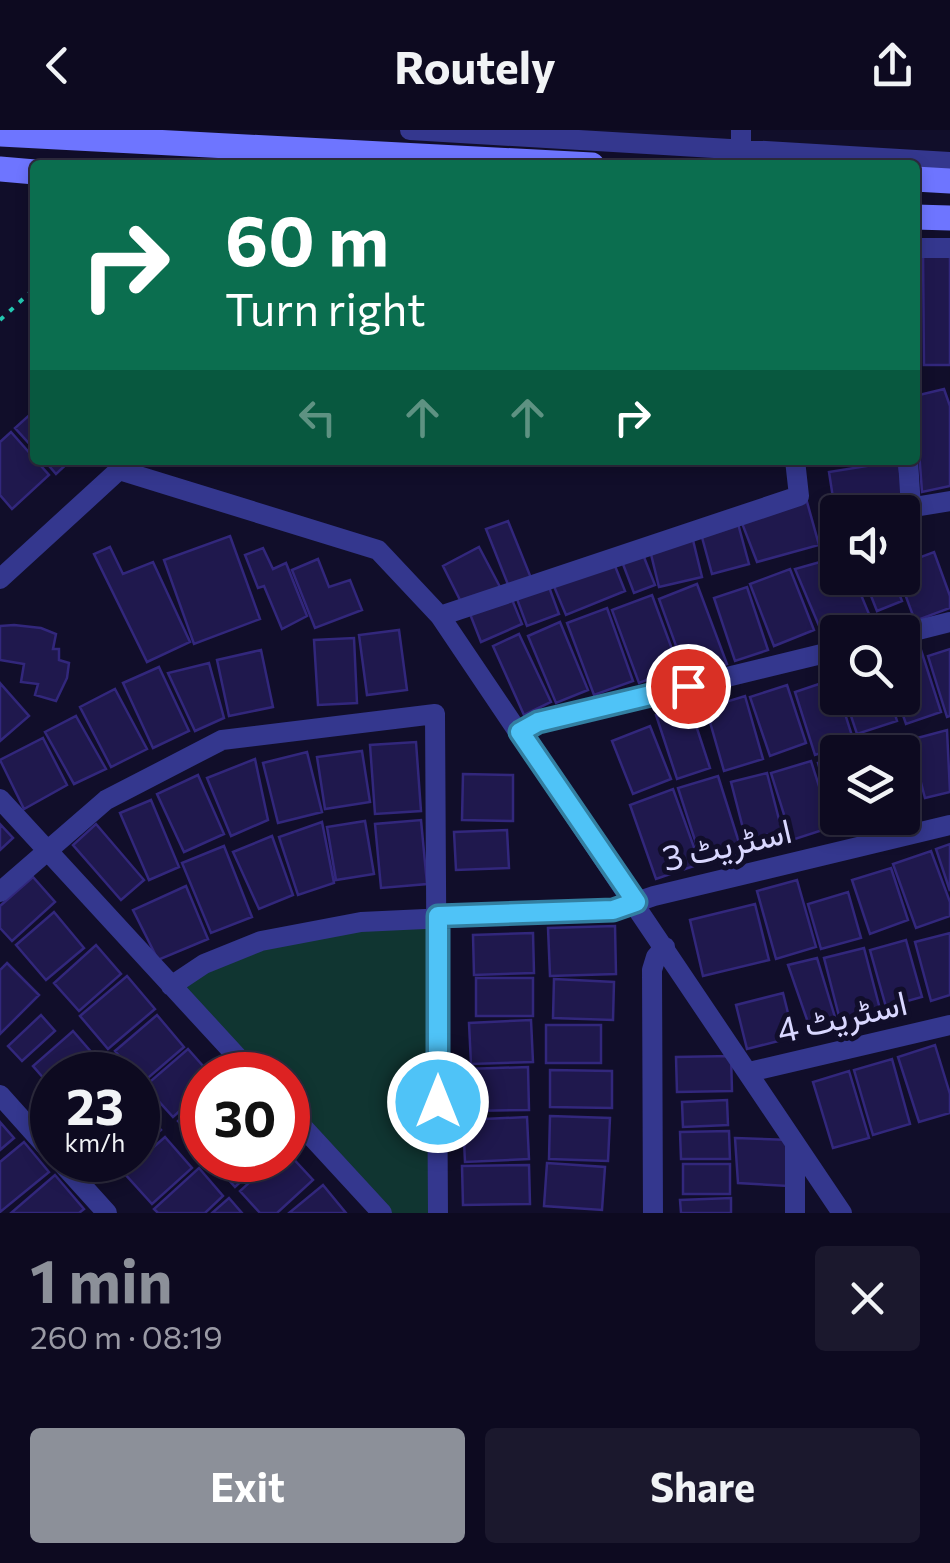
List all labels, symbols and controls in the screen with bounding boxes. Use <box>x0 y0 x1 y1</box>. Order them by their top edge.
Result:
icon: back <box>30 38 85 93</box>
text: Routely <box>394 38 556 93</box>
icon: share <box>865 38 920 93</box>
text: 60 m <box>225 195 389 280</box>
icon: right <box>60 200 190 330</box>
text: Turn right <box>225 280 426 335</box>
icon: left <box>290 390 345 445</box>
icon: ahead <box>395 390 450 445</box>
icon: ahead <box>500 390 555 445</box>
icon: right <box>605 390 660 445</box>
map controls <box>820 495 920 835</box>
button: sound <box>820 495 920 595</box>
button: search <box>820 615 920 715</box>
pin <box>646 644 731 729</box>
icon: arrive <box>661 659 716 714</box>
button: layers <box>820 735 920 835</box>
street label: اسٹریٹ 3 <box>658 807 796 881</box>
street label: اسٹریٹ 4 <box>772 979 911 1053</box>
position arrow <box>386 1050 490 1154</box>
speed limit sign: 30 <box>180 1052 310 1182</box>
text: 23 <box>66 1074 124 1135</box>
text: km/h <box>65 1127 125 1157</box>
text: 1 min <box>30 1242 172 1315</box>
button: close <box>815 1246 920 1351</box>
text: 260 m · 08:19 <box>30 1316 223 1356</box>
button: Exit <box>30 1428 465 1543</box>
button: Share <box>485 1428 920 1543</box>

